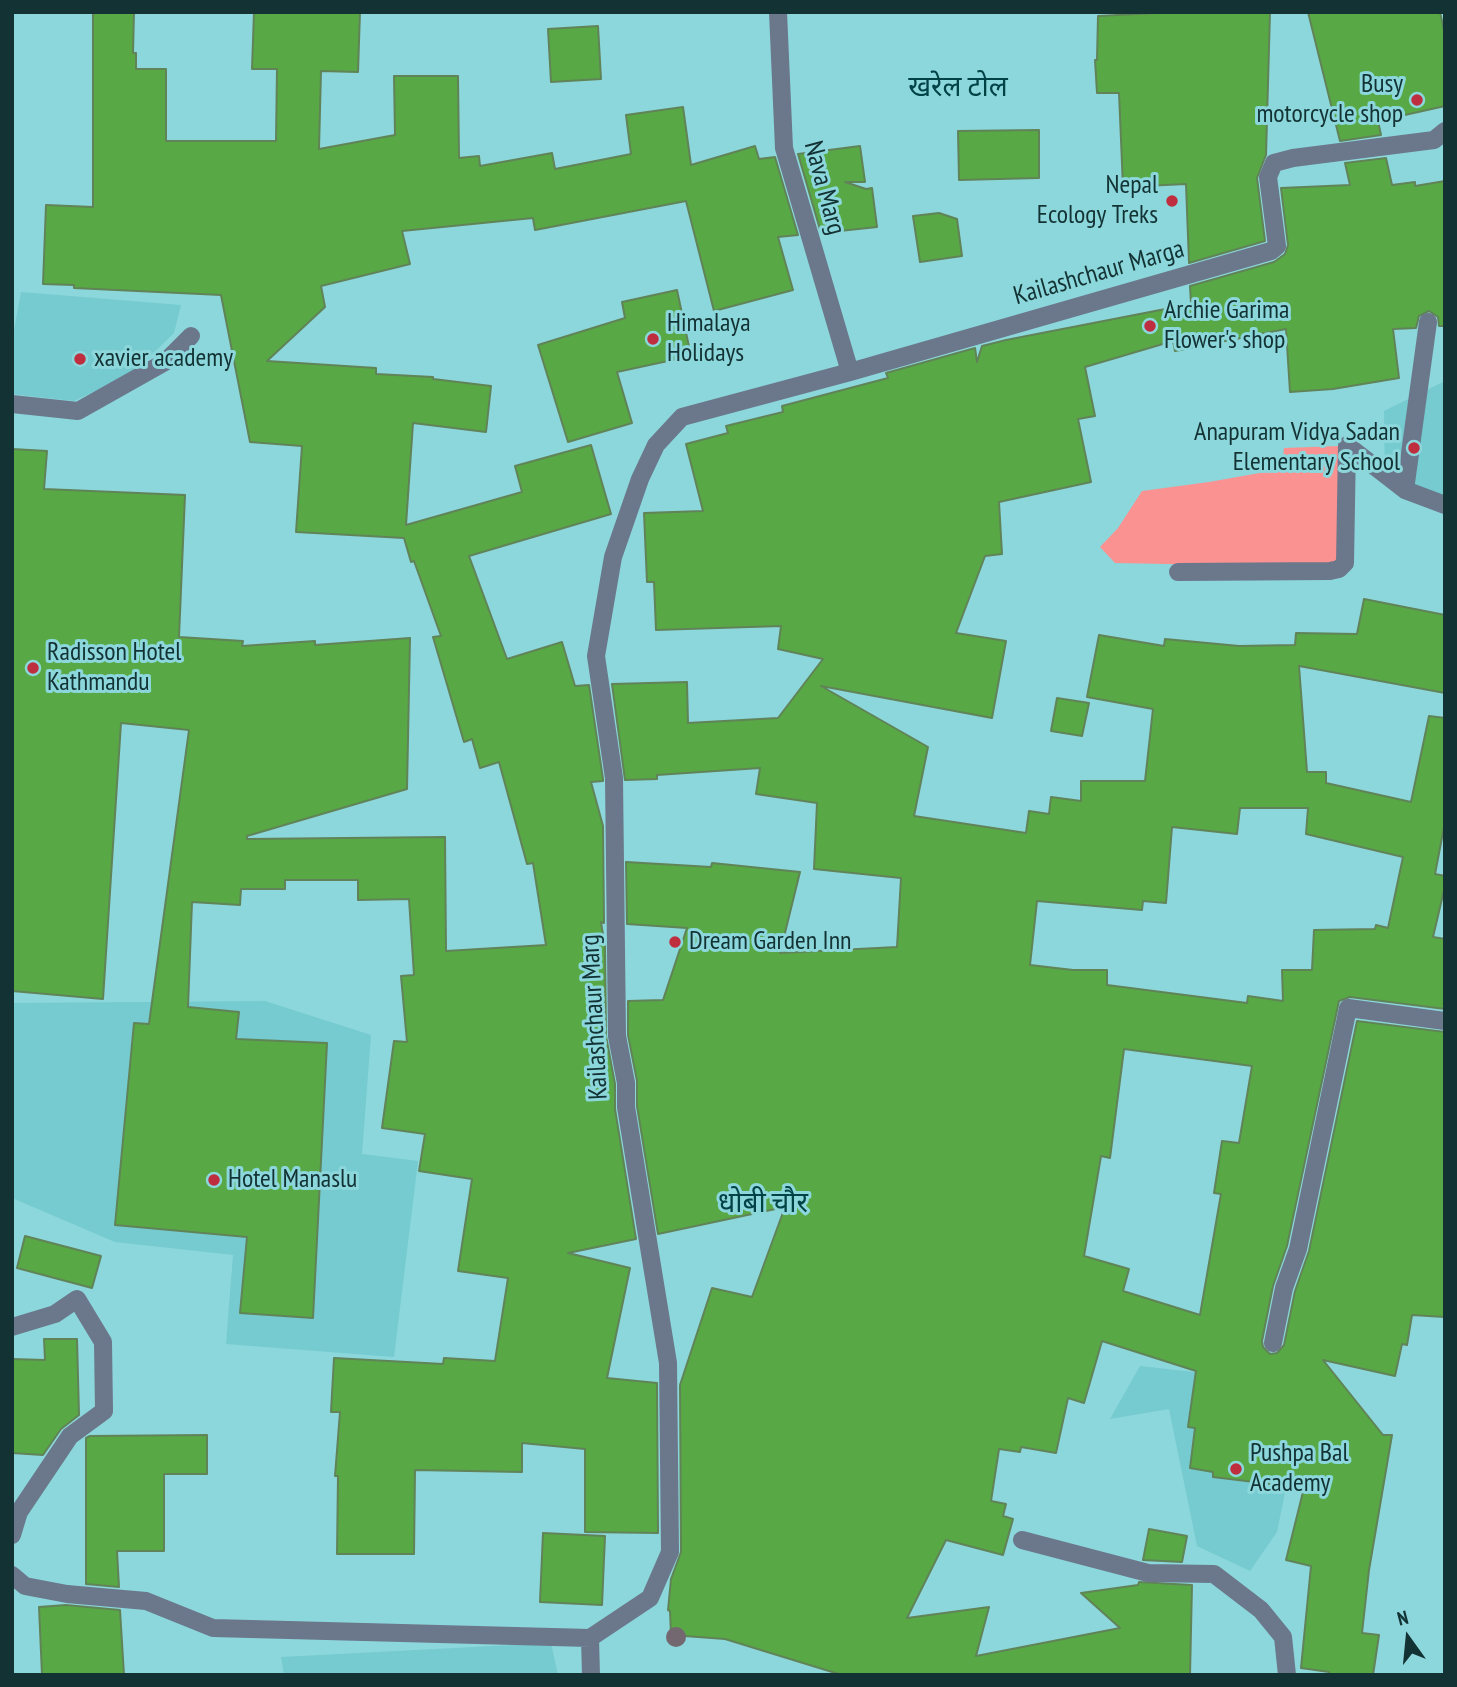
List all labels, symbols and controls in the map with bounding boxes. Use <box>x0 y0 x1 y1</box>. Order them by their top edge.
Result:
place label: Busy motorcycle shop <box>1256 69 1403 130</box>
district label: खरेल टोल <box>908 71 1008 105</box>
marker: Busy motorcycle shop <box>1409 92 1425 108</box>
street label: Nava Marg <box>797 138 851 238</box>
place label: Nepal Ecology Treks <box>1037 170 1158 232</box>
marker: Nepal Ecology Treks <box>1164 193 1180 209</box>
street label: Kailashchaur Marga <box>1010 234 1188 312</box>
place label: Archie Garima Flower's shop <box>1164 295 1289 356</box>
place label: Himalaya Holidays <box>667 308 751 370</box>
marker: Archie Garima Flower's shop <box>1142 318 1158 334</box>
marker: Himalaya Holidays <box>645 331 661 347</box>
place label: xavier academy <box>94 343 233 375</box>
marker: xavier academy <box>72 351 88 367</box>
place label: Anapuram Vidya Sadan Elementary School <box>1194 417 1400 478</box>
marker: Anapuram Vidya Sadan Elementary School <box>1406 440 1422 456</box>
place label: Radisson Hotel Kathmandu <box>47 637 181 698</box>
marker: Radisson Hotel Kathmandu <box>25 660 41 676</box>
place label: Dream Garden Inn <box>689 926 851 958</box>
street label: Kailashchaur Marg <box>575 934 615 1100</box>
marker: Dream Garden Inn <box>667 934 683 950</box>
place label: Hotel Manaslu <box>228 1164 357 1196</box>
marker: Hotel Manaslu <box>206 1172 222 1188</box>
district label: धोबी चौर <box>718 1187 808 1221</box>
place label: Pushpa Bal Academy <box>1250 1438 1348 1500</box>
marker: Pushpa Bal Academy <box>1228 1461 1244 1477</box>
north arrow <box>1373 1603 1443 1673</box>
text: N <box>1394 1605 1411 1631</box>

